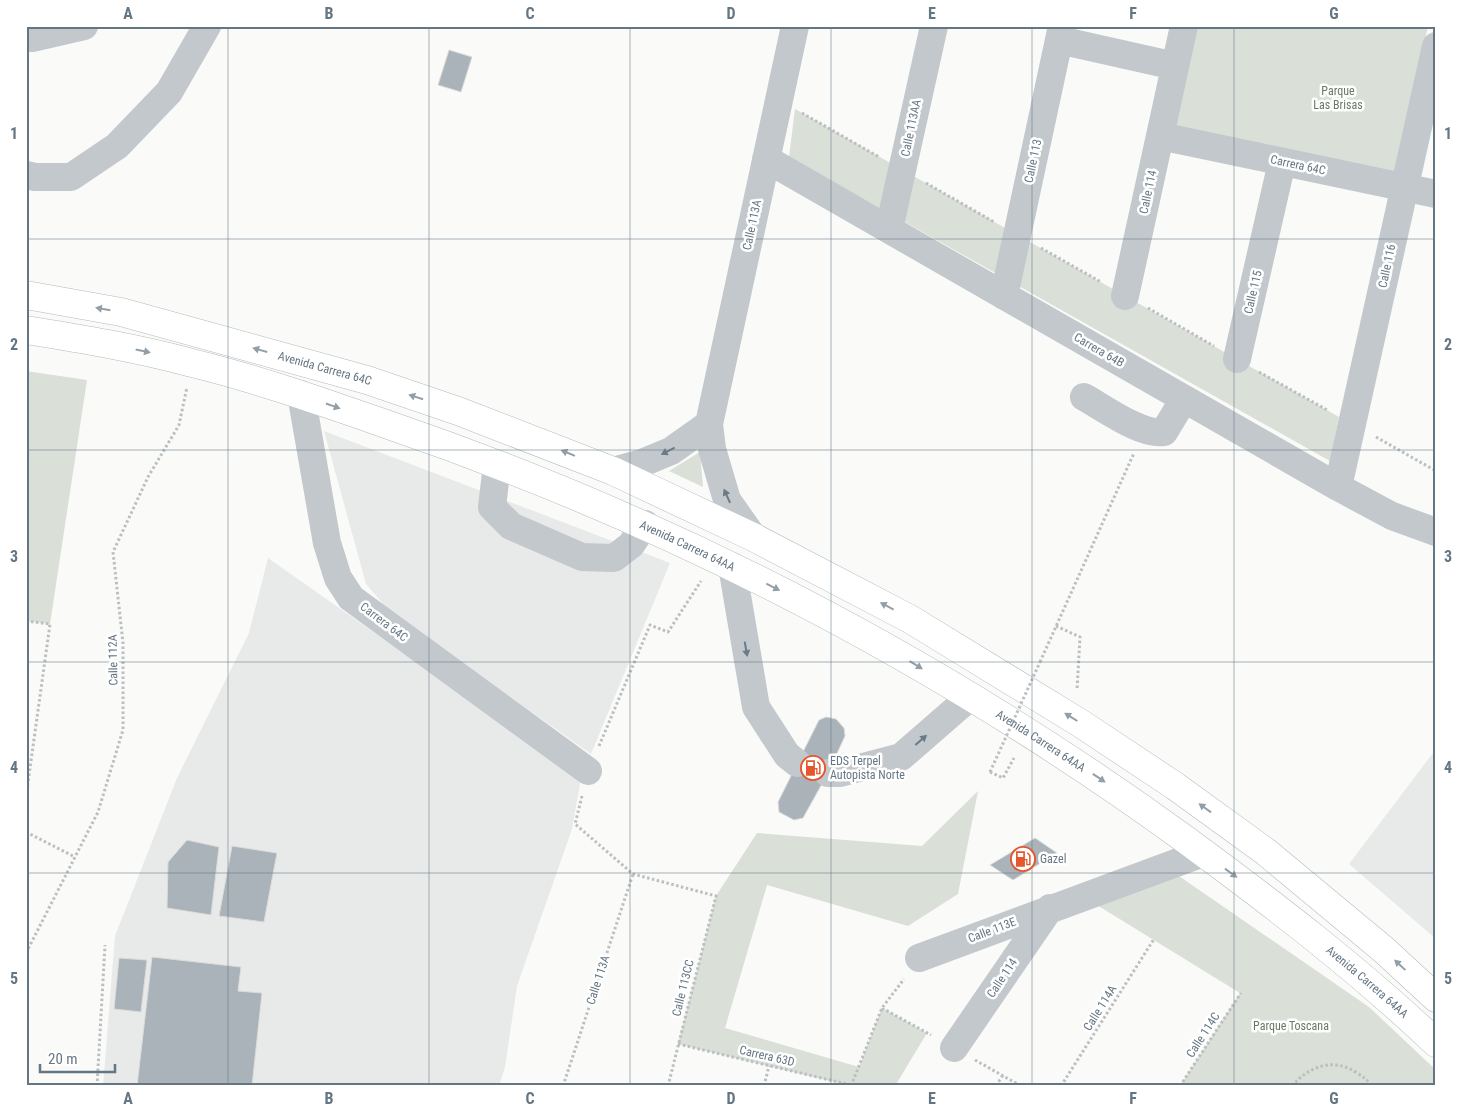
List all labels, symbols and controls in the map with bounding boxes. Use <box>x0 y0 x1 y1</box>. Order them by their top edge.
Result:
text: A <box>123 4 133 23</box>
text: B <box>325 4 334 23</box>
text: C <box>525 4 535 23</box>
text: D <box>726 4 736 23</box>
text: E <box>928 4 936 23</box>
text: F <box>1129 4 1137 23</box>
text: G <box>1329 4 1339 23</box>
park label: Parque Las Brisas <box>1313 84 1363 112</box>
street label: Calle 113AA <box>898 98 924 158</box>
text: 1 <box>10 124 18 143</box>
text: 1 <box>1444 124 1452 143</box>
street label: Calle 113 <box>1022 138 1044 184</box>
street label: Carrera 64C <box>1269 152 1327 178</box>
street label: Calle 114 <box>1137 169 1159 215</box>
street label: Calle 113A <box>740 198 764 251</box>
street label: Calle 116 <box>1376 243 1398 289</box>
street label: Calle 115 <box>1241 269 1265 315</box>
one-way arrow <box>94 304 110 312</box>
street label: Carrera 64B <box>1071 330 1127 370</box>
text: 2 <box>10 335 18 354</box>
text: 2 <box>1444 335 1452 354</box>
one-way arrow <box>252 345 267 353</box>
one-way arrow <box>135 348 151 356</box>
street label: Avenida Carrera 64C <box>277 349 374 388</box>
one-way arrow <box>408 392 423 400</box>
one-way arrow <box>325 402 340 410</box>
one-way arrow <box>661 447 676 455</box>
one-way arrow <box>561 448 575 456</box>
one-way arrow <box>723 489 731 503</box>
street label: Avenida Carrera 64AA <box>638 518 737 574</box>
text: 3 <box>10 547 18 566</box>
text: 3 <box>1444 547 1452 566</box>
one-way arrow <box>766 583 781 591</box>
street label: Carrera 64C <box>357 600 411 645</box>
one-way arrow <box>880 602 893 611</box>
street label: Calle 112A <box>106 634 120 686</box>
one-way arrow <box>742 641 750 657</box>
one-way arrow <box>910 660 923 669</box>
street label: Avenida Carrera 64AA <box>993 707 1088 775</box>
one-way arrow <box>1064 712 1077 722</box>
one-way arrow <box>914 734 927 745</box>
place label: EDS Terpel Autopista Norte <box>830 754 905 782</box>
fuel station icon: EDS Terpel Autopista Norte <box>800 755 826 781</box>
text: 4 <box>10 758 18 777</box>
text: 4 <box>1444 758 1452 777</box>
one-way arrow <box>1092 773 1106 783</box>
one-way arrow <box>1198 803 1212 813</box>
fuel station icon: Gazel <box>1010 846 1036 872</box>
place label: Gazel <box>1040 852 1066 866</box>
one-way arrow <box>1224 868 1238 878</box>
street label: Calle 113E <box>966 914 1018 946</box>
street label: Avenida Carrera 64AA <box>1323 943 1411 1021</box>
street label: Calle 113A <box>583 953 613 1006</box>
street label: Calle 114 <box>984 956 1020 1000</box>
street label: Calle 113CC <box>669 958 697 1018</box>
one-way arrow <box>1394 959 1406 971</box>
text: 5 <box>10 969 18 988</box>
text: 5 <box>1444 969 1452 988</box>
street label: Calle 114A <box>1081 983 1120 1033</box>
street label: Calle 114C <box>1183 1010 1223 1060</box>
park label: Parque Toscana <box>1253 1019 1329 1033</box>
scale bar <box>40 1042 115 1074</box>
street label: Carrera 63D <box>738 1043 796 1069</box>
text: 20 m <box>48 1050 78 1068</box>
text: A <box>123 1089 133 1108</box>
text: B <box>325 1089 334 1108</box>
text: C <box>525 1089 535 1108</box>
text: D <box>726 1089 736 1108</box>
text: E <box>928 1089 936 1108</box>
text: F <box>1129 1089 1137 1108</box>
text: G <box>1329 1089 1339 1108</box>

